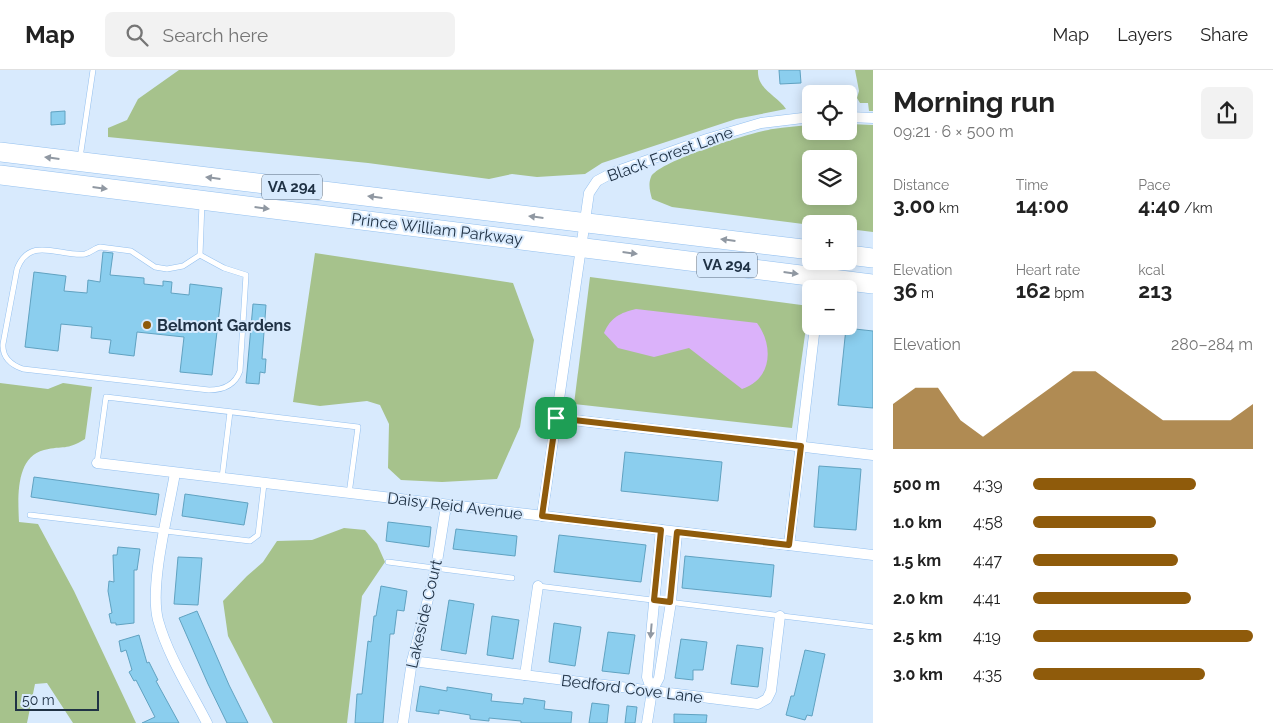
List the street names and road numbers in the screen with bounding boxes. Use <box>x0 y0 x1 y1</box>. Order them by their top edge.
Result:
street label: Black Forest Lane <box>605 122 735 186</box>
road number: VA 294 <box>262 174 322 200</box>
street label: Prince William Parkway <box>350 209 524 249</box>
road number: VA 294 <box>697 252 757 278</box>
street label: Daisy Reid Avenue <box>386 488 524 524</box>
street label: Lakeside Court <box>402 557 446 670</box>
street label: Bedford Cove Lane <box>560 671 704 707</box>

